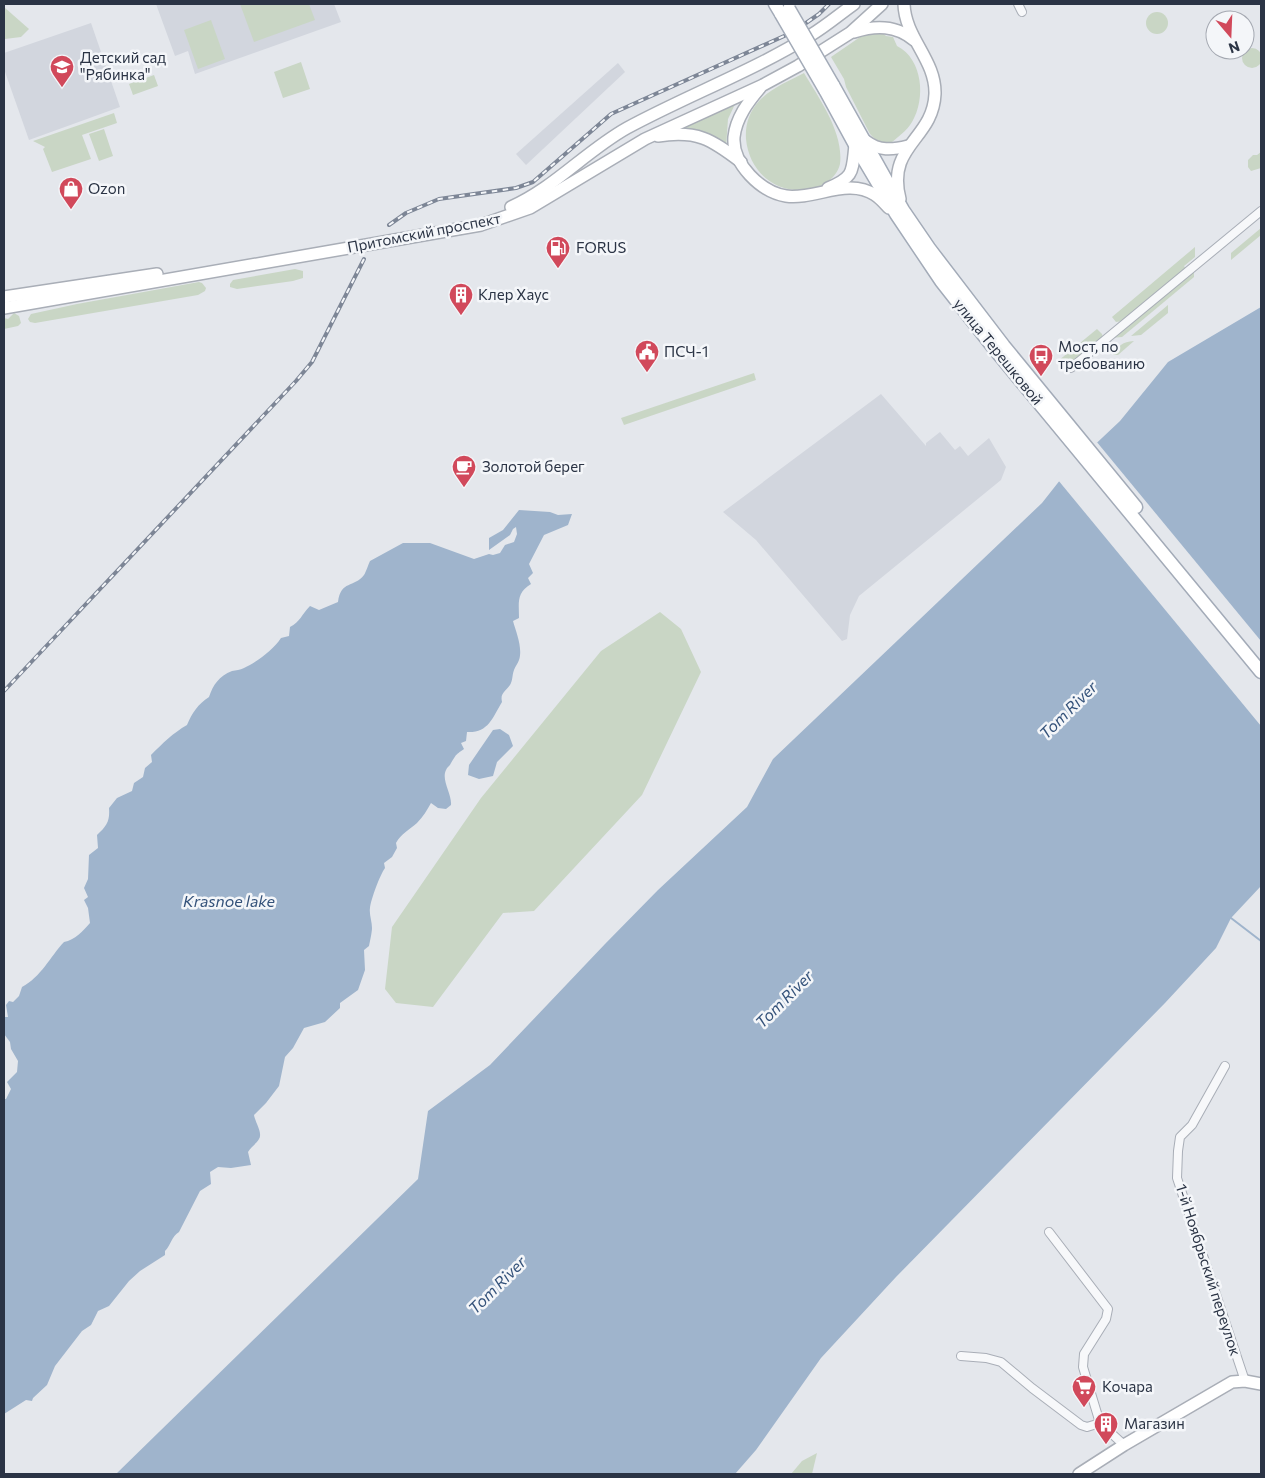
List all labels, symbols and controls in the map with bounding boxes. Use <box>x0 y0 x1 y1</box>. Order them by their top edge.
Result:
north arrow <box>1205 10 1255 60</box>
text: N <box>1227 38 1242 58</box>
place label: Детский сад "Рябинка" <box>80 48 166 83</box>
school or university icon: Детский сад "Рябинка" <box>49 54 75 88</box>
shop icon: Ozon <box>58 176 84 210</box>
place label: Ozon <box>88 179 125 197</box>
street label: Притомский проспект <box>346 208 502 256</box>
fuel station icon: FORUS <box>545 235 571 269</box>
place label: FORUS <box>576 238 627 256</box>
building icon: Клер Хаус <box>448 282 474 316</box>
place label: Клер Хаус <box>478 285 549 303</box>
street label: улица Терешковой <box>950 295 1047 408</box>
place label: Мост, по требованию <box>1058 337 1145 372</box>
public building icon: ПСЧ-1 <box>634 339 660 373</box>
place label: ПСЧ-1 <box>664 342 708 360</box>
bus stop icon: Мост, по требованию <box>1028 343 1054 377</box>
cafe icon: Золотой берег <box>451 454 477 488</box>
place label: Золотой берег <box>482 457 585 475</box>
water label: Tom River <box>1035 677 1101 742</box>
water label: Krasnoe lake <box>183 891 276 910</box>
water label: Tom River <box>751 966 817 1031</box>
street label: 1-й Ноябрьский переулок <box>1173 1182 1245 1358</box>
water label: Tom River <box>464 1252 530 1317</box>
supermarket icon: Кочара <box>1071 1374 1097 1408</box>
place label: Кочара <box>1102 1377 1153 1395</box>
building icon: Магазин <box>1093 1411 1119 1445</box>
place label: Магазин <box>1124 1414 1185 1432</box>

